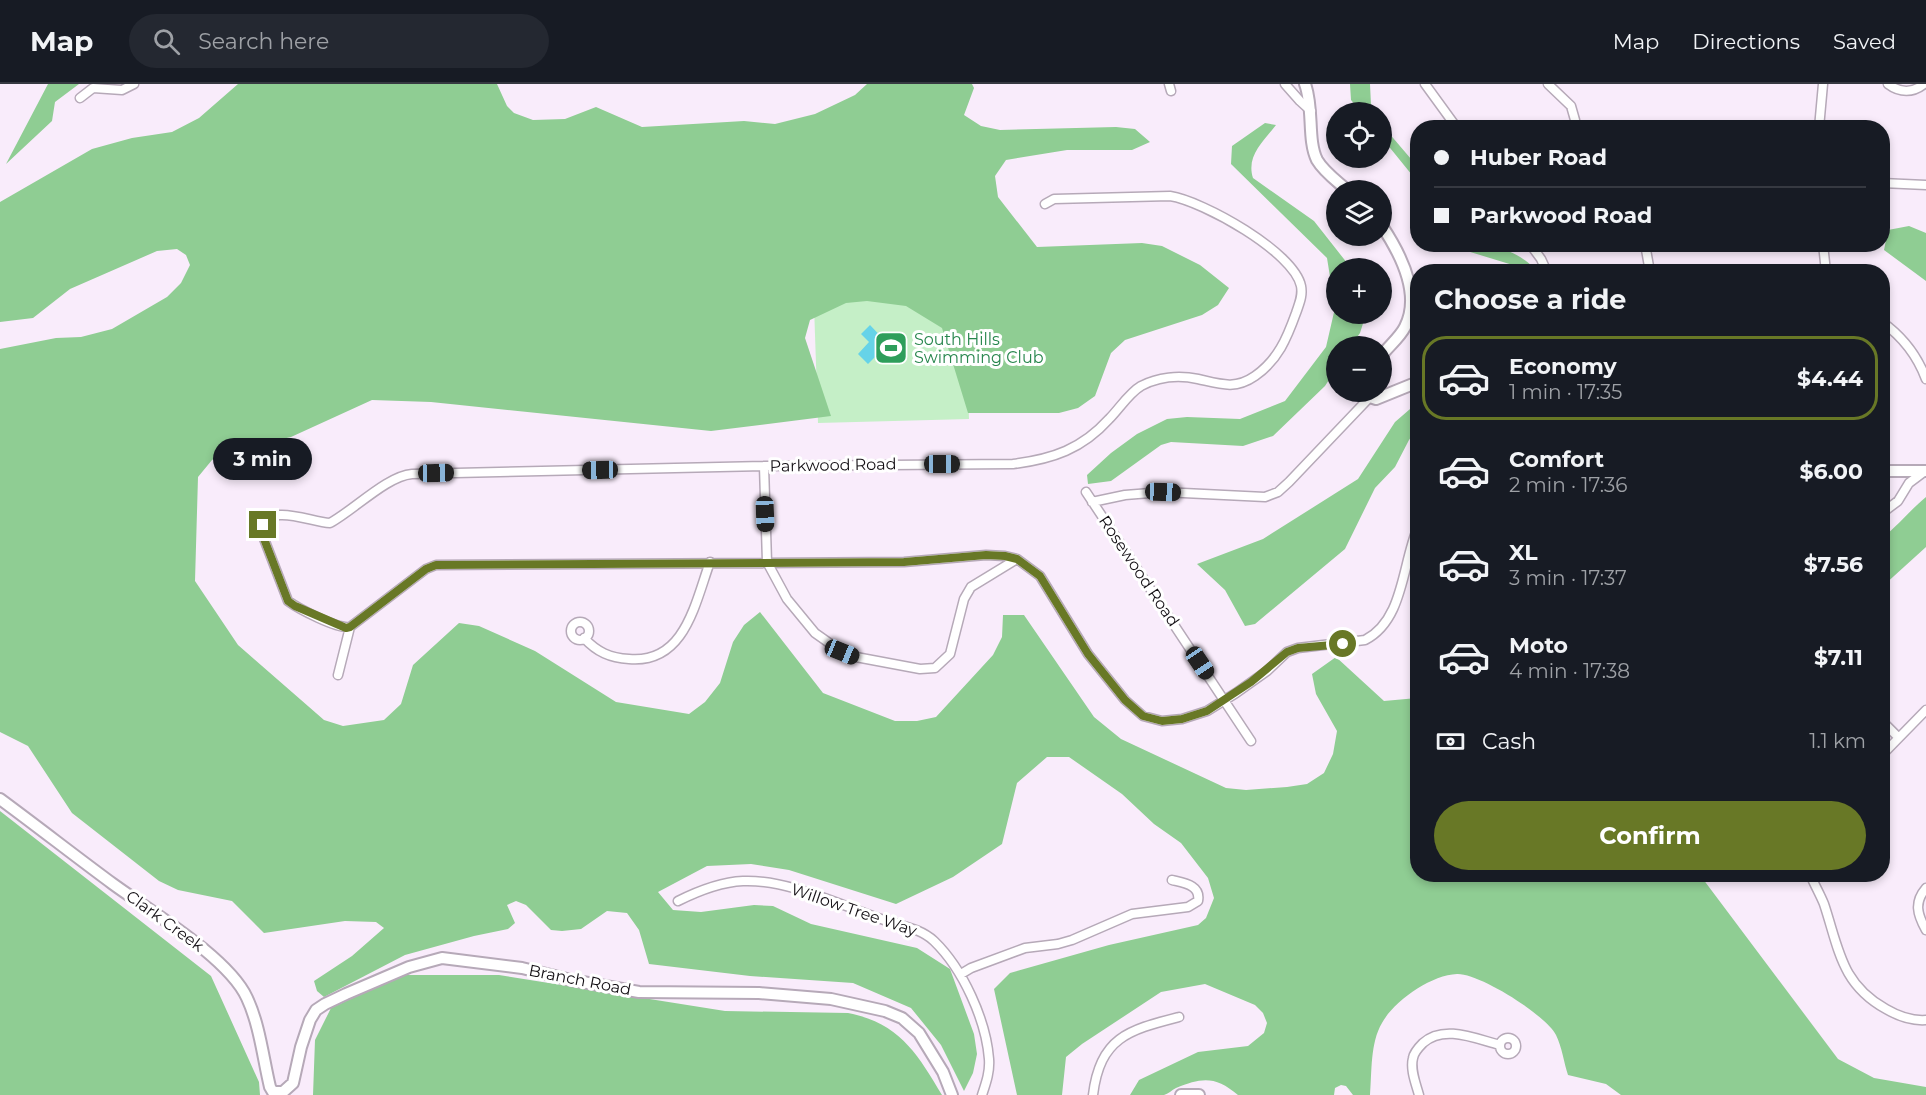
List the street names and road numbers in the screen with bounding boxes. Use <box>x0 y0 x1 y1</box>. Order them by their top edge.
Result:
street label: Parkwood Road <box>769 454 897 476</box>
street label: Rosewood Road <box>1095 512 1183 630</box>
street label: Willow Tree Way <box>789 880 920 941</box>
street label: Clark Creek <box>122 886 208 956</box>
street label: Branch Road <box>527 961 633 999</box>

